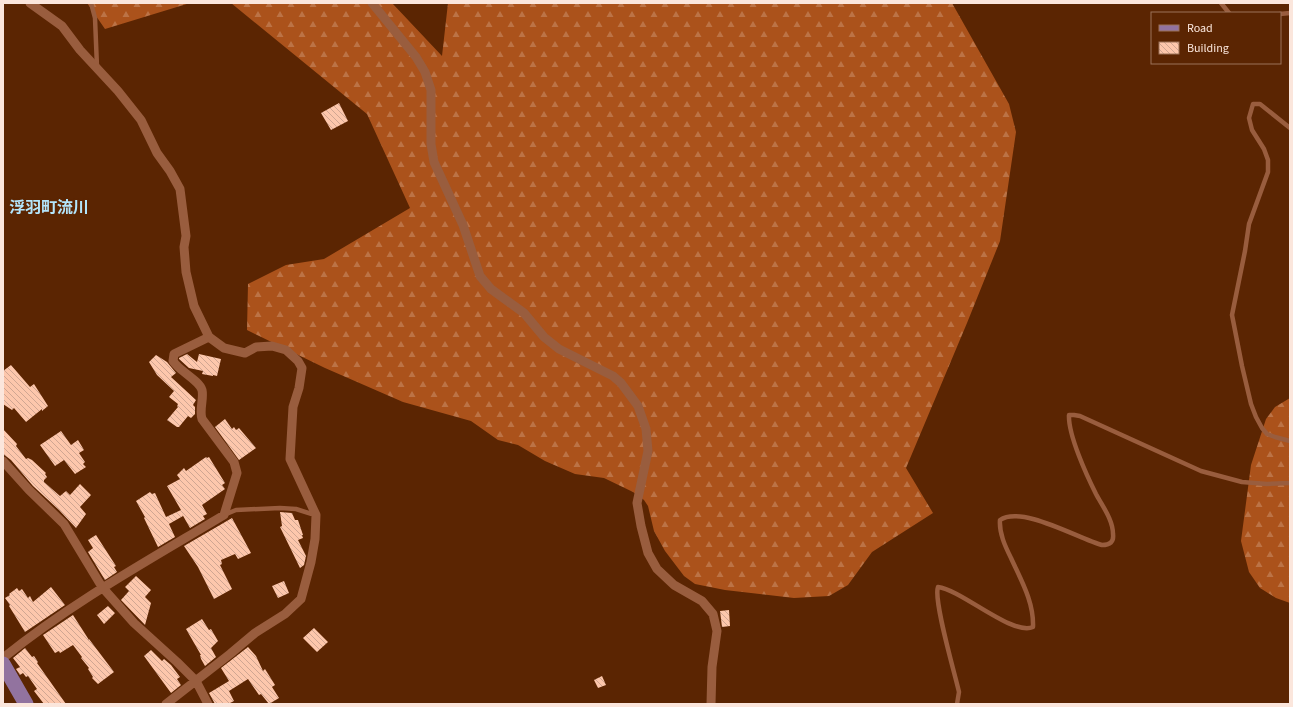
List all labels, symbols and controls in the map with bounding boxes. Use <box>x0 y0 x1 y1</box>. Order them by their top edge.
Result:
legend <box>1151 12 1281 64</box>
text: Road <box>1187 20 1213 37</box>
text: Building <box>1187 40 1229 57</box>
district label: 浮羽町流川 <box>9 197 89 219</box>

